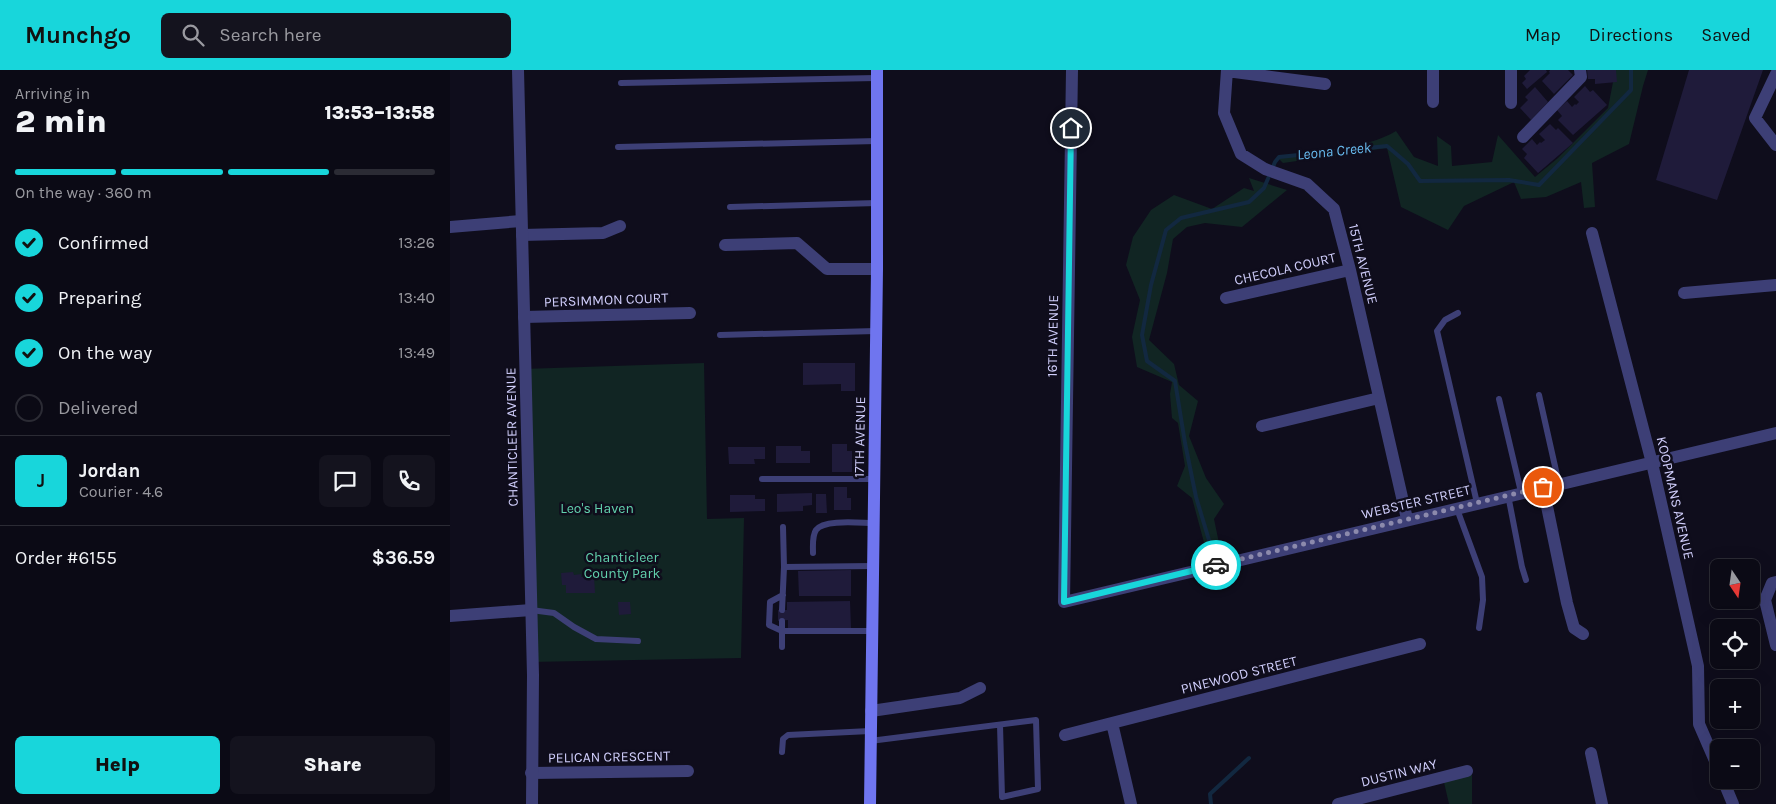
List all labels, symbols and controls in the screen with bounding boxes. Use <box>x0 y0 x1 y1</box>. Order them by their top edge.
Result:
search box <box>161 13 511 58</box>
text: Munchgo <box>25 21 131 49</box>
icon: search <box>179 21 207 49</box>
text: Search here <box>219 24 321 46</box>
text: Map <box>1525 24 1561 46</box>
text: Directions <box>1589 24 1673 46</box>
text: Saved <box>1701 24 1751 46</box>
text: Arriving in <box>15 84 90 103</box>
text: 13:53–13:58 <box>325 102 435 124</box>
text: 2 min <box>15 103 107 140</box>
pin <box>1050 107 1092 149</box>
icon: home <box>1057 114 1085 142</box>
water label: Leona Creek <box>1296 138 1372 164</box>
text: On the way · 360 m <box>15 183 152 202</box>
street label: 15TH AVENUE <box>1345 222 1381 306</box>
icon: check <box>15 229 43 257</box>
text: Confirmed <box>58 232 149 254</box>
text: 13:26 <box>398 233 435 252</box>
street label: CHECOLA COURT <box>1233 249 1337 289</box>
icon: check <box>15 284 43 312</box>
text: Preparing <box>58 287 141 309</box>
text: 13:40 <box>398 288 435 307</box>
street label: PERSIMMON COURT <box>543 289 669 311</box>
street label: 16TH AVENUE <box>1044 295 1062 377</box>
icon: check <box>15 339 43 367</box>
text: On the way <box>58 342 152 364</box>
text: 13:49 <box>398 343 435 362</box>
street label: CHANTICLEER AVENUE <box>502 367 522 507</box>
street label: 17TH AVENUE <box>851 396 869 478</box>
text: Delivered <box>58 397 138 419</box>
street label: KOOPMANS AVENUE <box>1653 435 1697 561</box>
button: chat <box>319 455 371 507</box>
button: phone <box>383 455 435 507</box>
text: Jordan <box>79 460 140 482</box>
pin <box>1522 466 1564 508</box>
text: J <box>37 470 45 492</box>
icon: bag <box>1529 473 1557 501</box>
street label: WEBSTER STREET <box>1360 481 1472 523</box>
text: Courier · 4.6 <box>79 482 163 501</box>
park label: Leo's Haven <box>560 500 634 517</box>
courier <box>1191 540 1241 590</box>
text: Order #6155 <box>15 547 117 569</box>
text: $36.59 <box>372 547 435 569</box>
park label: Chanticleer County Park <box>584 549 660 582</box>
icon: car <box>1202 551 1230 579</box>
north arrow <box>1710 559 1760 609</box>
map controls <box>1710 559 1760 789</box>
button: locate <box>1710 619 1760 669</box>
street label: PINEWOOD STREET <box>1179 652 1299 698</box>
button: + <box>1710 679 1760 729</box>
button: Help <box>15 736 220 794</box>
button: Share <box>230 736 435 794</box>
button: − <box>1710 739 1760 789</box>
street label: PELICAN CRESCENT <box>548 747 670 767</box>
street label: DUSTIN WAY <box>1359 755 1439 791</box>

